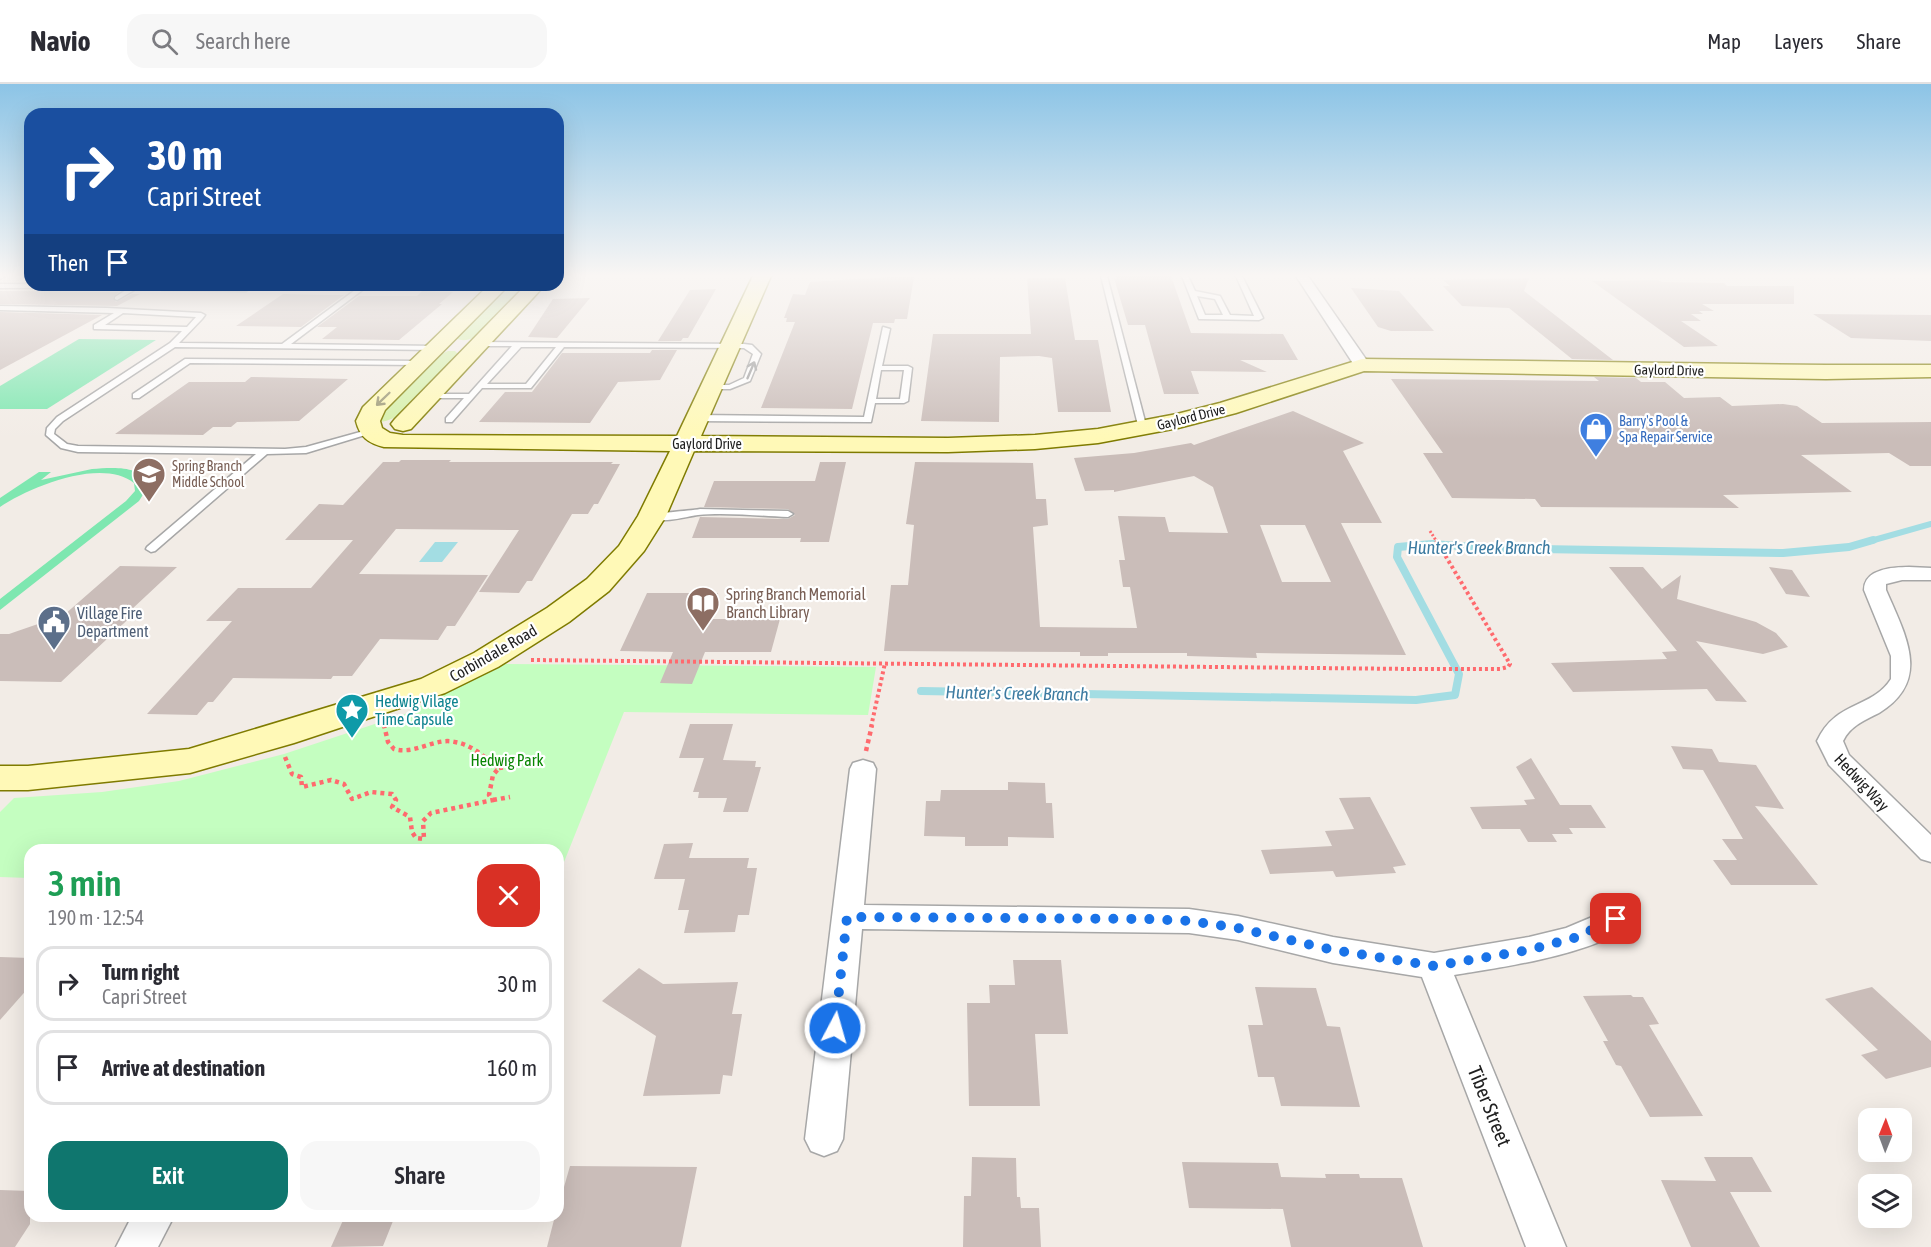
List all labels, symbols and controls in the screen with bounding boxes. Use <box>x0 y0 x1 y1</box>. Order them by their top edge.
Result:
search box <box>127 14 547 68</box>
text: Navio <box>30 25 91 57</box>
icon: search <box>148 25 181 58</box>
text: Search here <box>196 28 291 54</box>
text: Map <box>1707 29 1741 53</box>
text: Layers <box>1774 29 1824 53</box>
text: Share <box>1857 29 1901 53</box>
text: 30 m <box>147 131 222 179</box>
icon: right <box>48 132 126 210</box>
text: Capri Street <box>147 181 262 212</box>
icon: arrive <box>101 246 134 279</box>
text: Then <box>48 250 89 276</box>
street label: Gaylord Drive <box>1634 361 1704 379</box>
one-way arrow <box>746 362 757 380</box>
one-way arrow <box>376 392 391 406</box>
street label: Gaylord Drive <box>1155 401 1227 433</box>
shop icon: Barry's Pool & Spa Repair Service <box>1578 411 1614 458</box>
place label: Barry's Pool & Spa Repair Service <box>1619 413 1713 445</box>
street label: Gaylord Drive <box>672 436 742 452</box>
school or university icon: Spring Branch Middle School <box>131 456 167 503</box>
place label: Spring Branch Middle School <box>172 458 245 490</box>
water label: Hunter's Creek Branch <box>1407 537 1551 558</box>
library icon: Spring Branch Memorial Branch Library <box>685 585 721 632</box>
place label: Spring Branch Memorial Branch Library <box>726 585 866 622</box>
public building icon: Village Fire Department <box>36 604 72 651</box>
place label: Village Fire Department <box>77 604 149 641</box>
street label: Corbindale Road <box>446 621 540 685</box>
water label: Hunter's Creek Branch <box>945 681 1089 705</box>
place icon: Hedwig Vilage Time Capsule <box>334 692 370 739</box>
place label: Hedwig Vilage Time Capsule <box>375 692 458 729</box>
street label: Hedwig Way <box>1830 750 1893 815</box>
park label: Hedwig Park <box>470 751 544 770</box>
text: 3 min <box>48 862 122 904</box>
button: close <box>477 864 540 927</box>
pin <box>1590 893 1641 944</box>
icon: arrive <box>1599 902 1632 935</box>
text: 190 m · 12:54 <box>48 906 144 929</box>
text: Turn right <box>102 959 179 985</box>
icon: right <box>51 967 84 1000</box>
text: 30 m <box>497 971 537 997</box>
text: Capri Street <box>102 985 187 1008</box>
position arrow <box>803 996 867 1060</box>
icon: arrive <box>51 1051 84 1084</box>
text: Arrive at destination <box>102 1055 265 1081</box>
text: 160 m <box>487 1055 537 1081</box>
street label: Tiber Street <box>1464 1063 1516 1149</box>
north arrow <box>1858 1108 1912 1162</box>
map controls <box>1858 1108 1912 1228</box>
button: Exit <box>48 1141 288 1210</box>
button: Share <box>300 1141 540 1210</box>
button: layers <box>1858 1174 1912 1228</box>

